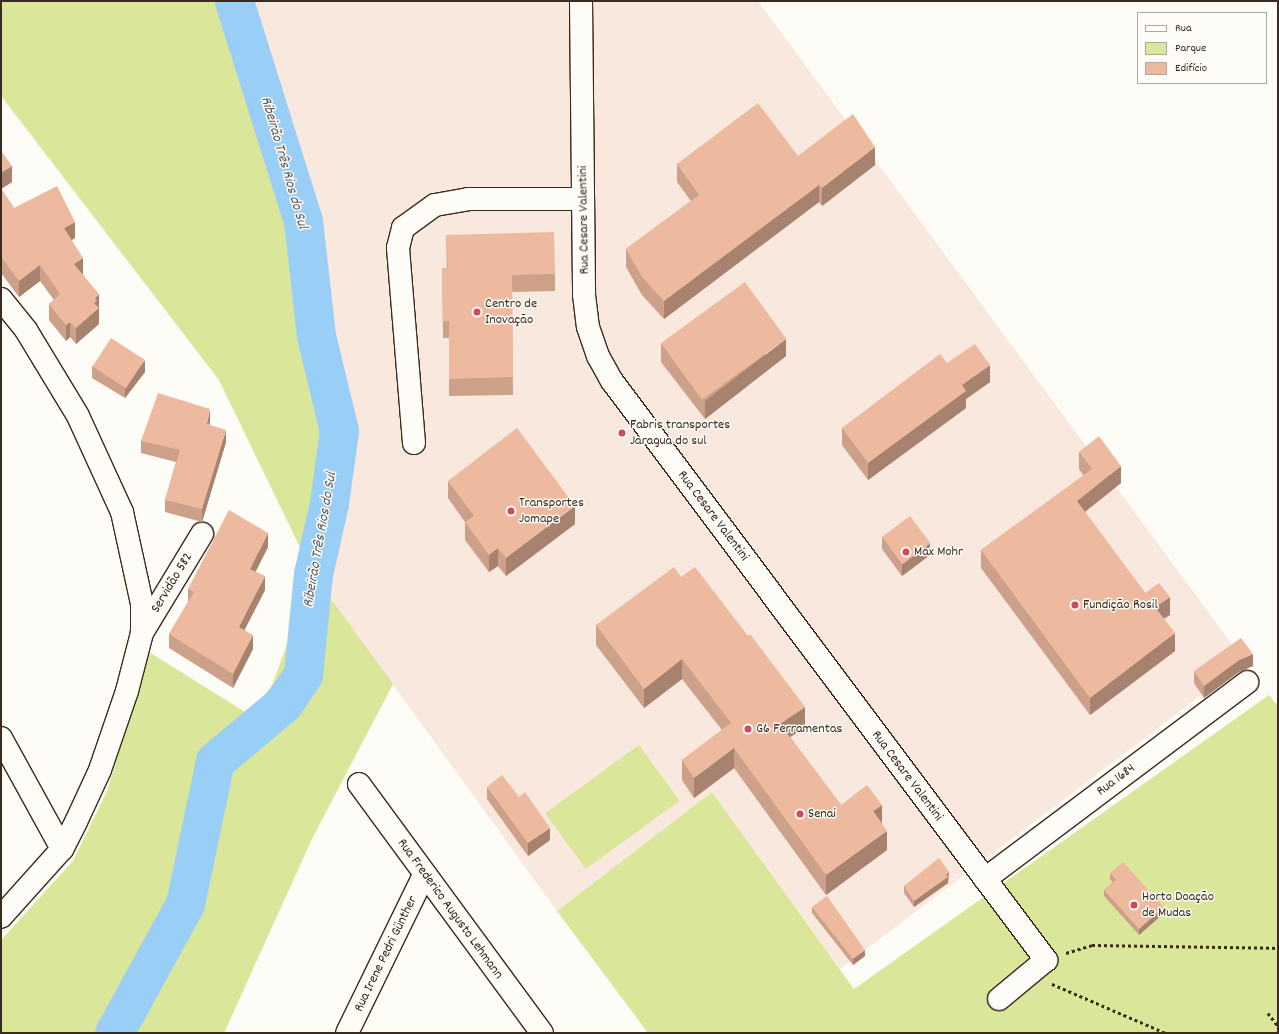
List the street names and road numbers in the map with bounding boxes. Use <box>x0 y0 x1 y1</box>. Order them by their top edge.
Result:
street label: Rua Cesare Valentini <box>575 165 593 275</box>
street label: Rua Cesare Valentini <box>674 468 752 564</box>
street label: Servidão 582 <box>148 550 196 616</box>
street label: Rua Cesare Valentini <box>868 728 946 824</box>
street label: Rua 1684 <box>1093 760 1139 800</box>
street label: Rua Frederico Augusto Lehmann <box>393 835 507 983</box>
street label: Rua Irene Pedri Günther <box>351 893 421 1015</box>

